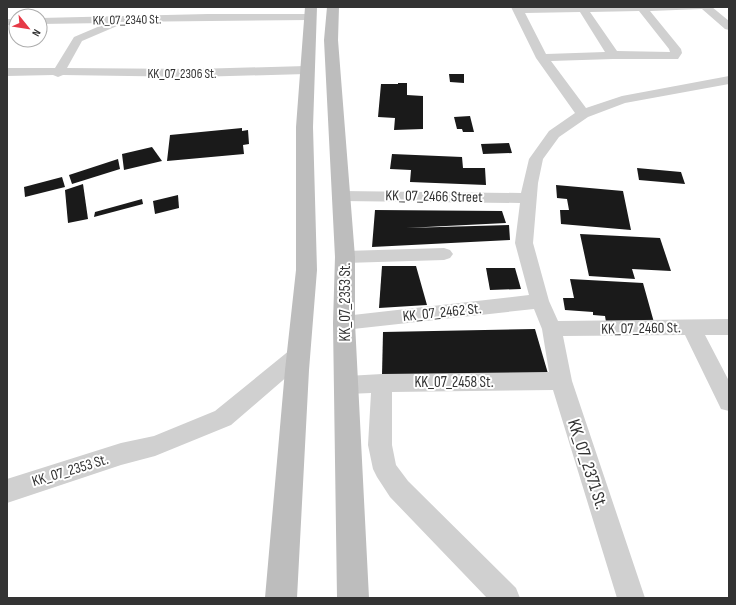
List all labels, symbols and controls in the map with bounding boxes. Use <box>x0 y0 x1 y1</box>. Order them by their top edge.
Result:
north arrow <box>8 8 48 48</box>
street label: KK_07_2340 St. <box>92 11 162 29</box>
text: N <box>29 27 43 39</box>
street label: KK_07_2306 St. <box>147 66 217 82</box>
street label: KK_07_2466 Street <box>385 186 483 207</box>
street label: KK_07_2353 St. <box>336 262 355 341</box>
street label: KK_07_2462 St. <box>402 299 483 326</box>
street label: KK_07_2460 St. <box>601 318 681 339</box>
street label: KK_07_2458 St. <box>415 373 494 392</box>
street label: KK_07_2371 St. <box>563 417 612 512</box>
street label: KK_07_2353 St. <box>30 450 111 491</box>

